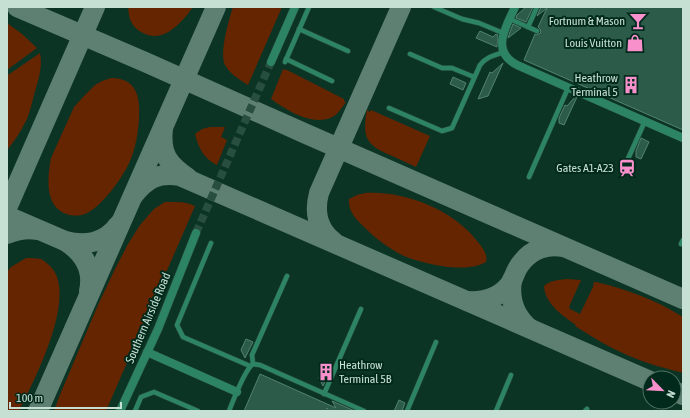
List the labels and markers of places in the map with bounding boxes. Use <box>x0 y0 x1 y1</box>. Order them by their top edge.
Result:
bar icon: Fortnum & Mason <box>628 11 648 31</box>
place label: Fortnum & Mason <box>549 14 625 28</box>
shop icon: Louis Vuitton <box>625 33 645 53</box>
place label: Louis Vuitton <box>565 36 622 50</box>
place label: Heathrow Terminal 5 <box>571 71 618 99</box>
building icon: Heathrow Terminal 5 <box>621 75 641 95</box>
station icon: Gates A1-A23 <box>617 158 637 178</box>
place label: Gates A1-A23 <box>556 161 614 175</box>
place label: Heathrow Terminal 5B <box>339 358 392 386</box>
building icon: Heathrow Terminal 5B <box>316 362 336 382</box>

